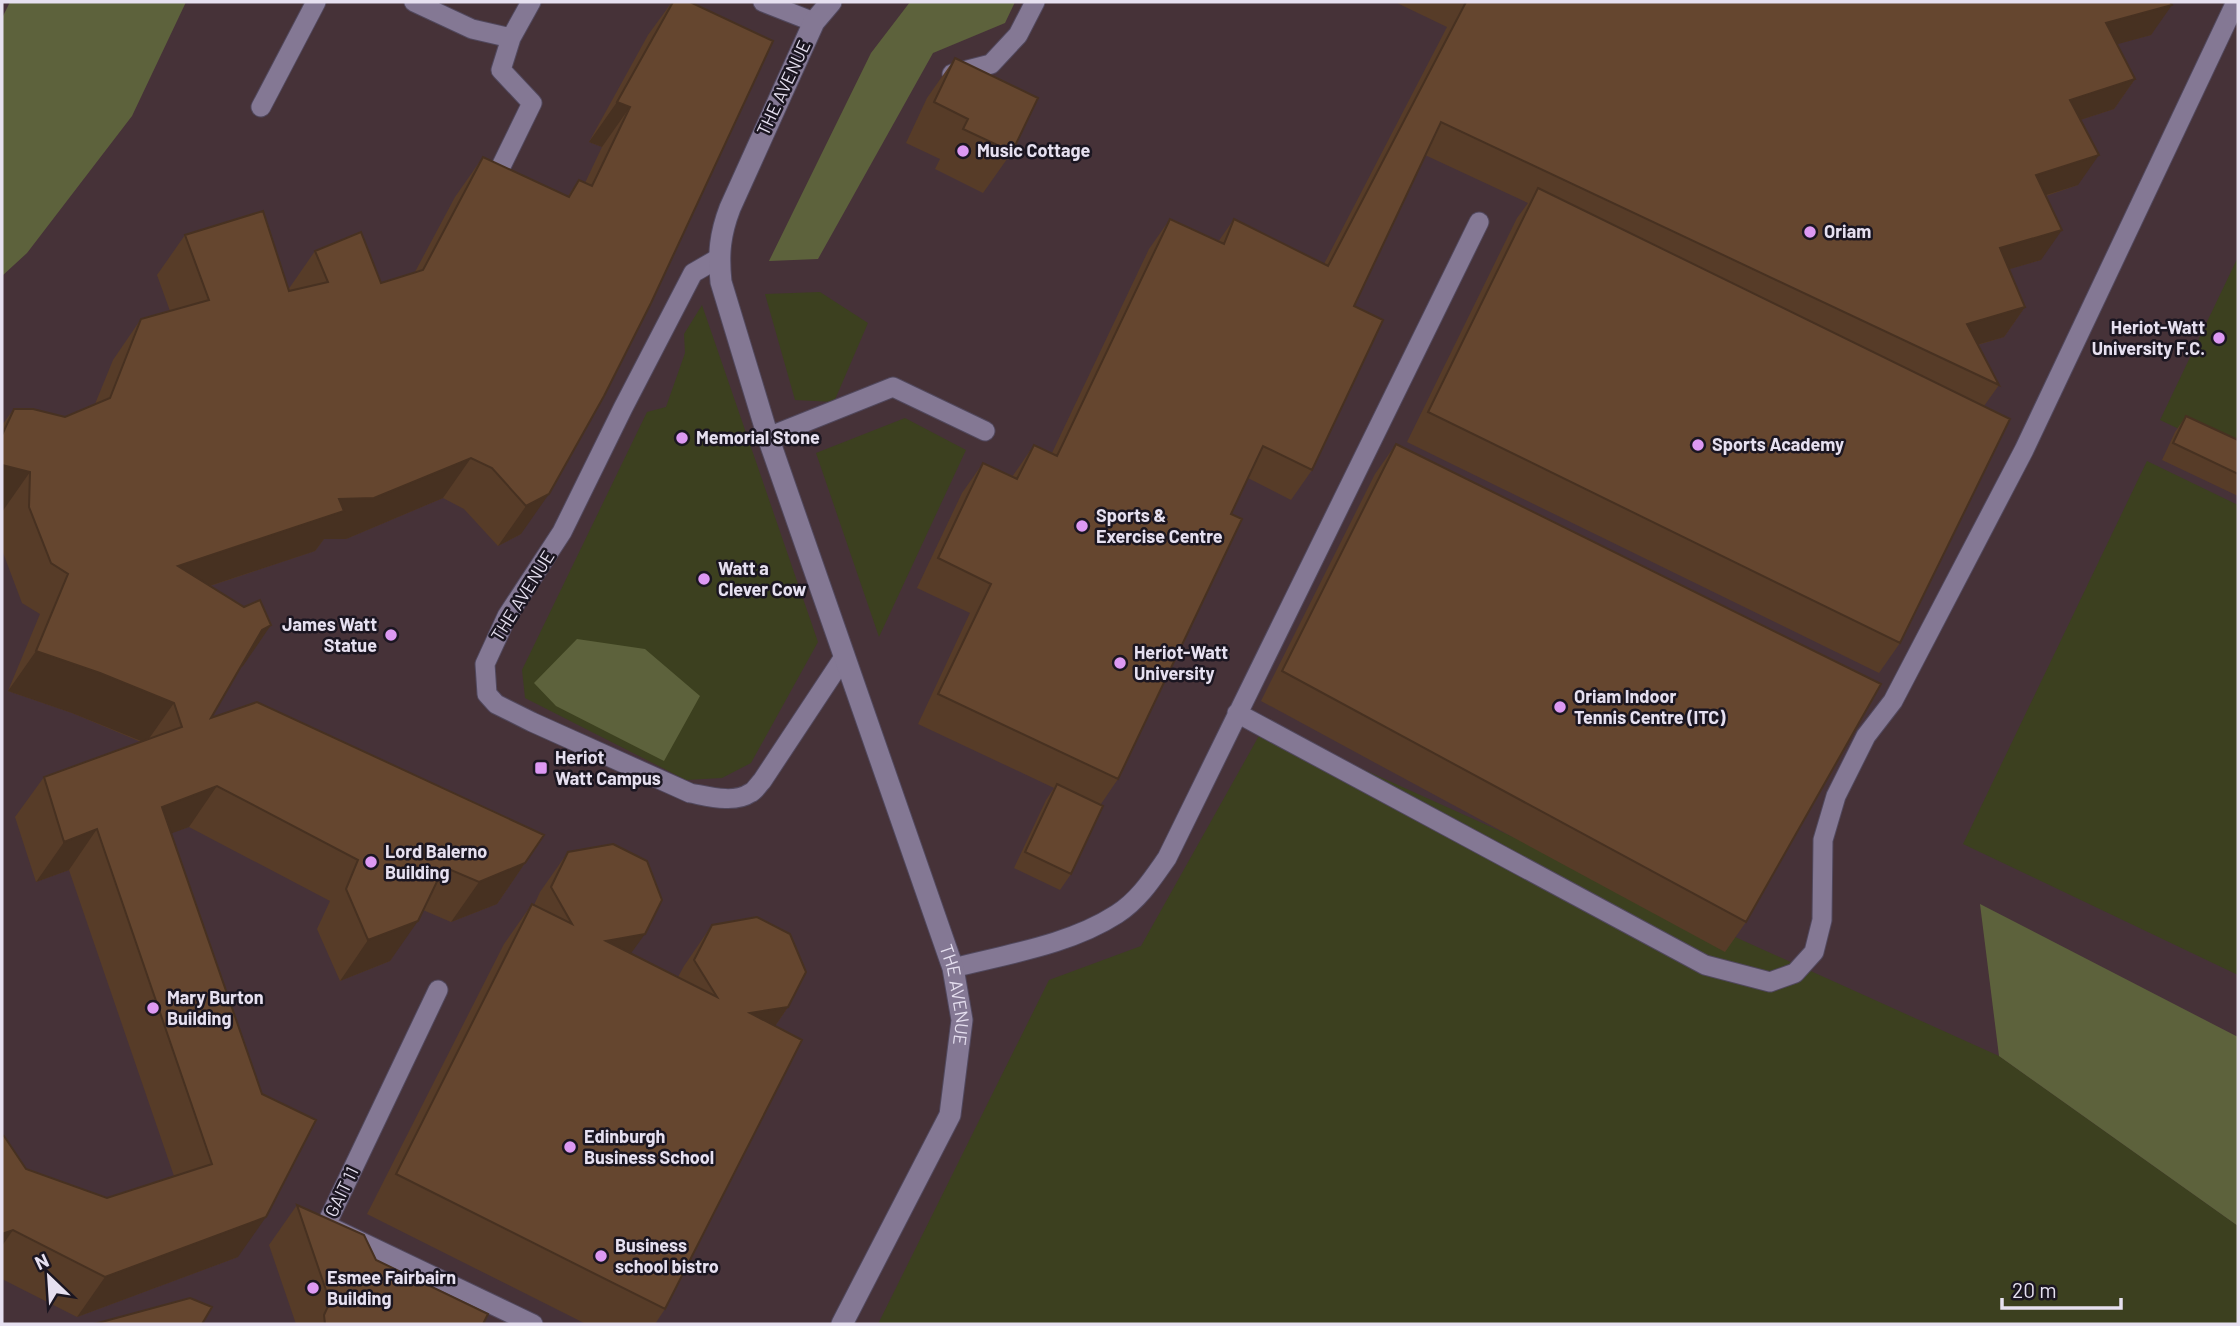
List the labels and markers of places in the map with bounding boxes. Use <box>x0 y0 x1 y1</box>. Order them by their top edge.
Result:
place label: Music Cottage <box>977 139 1090 161</box>
marker: Music Cottage <box>955 143 971 159</box>
place label: Oriam <box>1824 220 1871 242</box>
marker: Oriam <box>1802 224 1818 240</box>
place label: Heriot-Watt University F.C. <box>2092 316 2205 359</box>
marker: Heriot-Watt University F.C. <box>2211 330 2227 346</box>
place label: Memorial Stone <box>696 426 820 448</box>
marker: Memorial Stone <box>674 430 690 446</box>
place label: Sports Academy <box>1712 433 1844 455</box>
marker: Sports Academy <box>1690 437 1706 453</box>
place label: Sports & Exercise Centre <box>1096 504 1223 547</box>
marker: Sports & Exercise Centre <box>1074 518 1090 534</box>
place label: Watt a Clever Cow <box>718 557 806 600</box>
marker: Watt a Clever Cow <box>696 571 712 587</box>
place label: James Watt Statue <box>282 613 377 656</box>
marker: James Watt Statue <box>383 627 399 643</box>
place label: Heriot-Watt University <box>1134 641 1228 684</box>
marker: Heriot-Watt University <box>1112 655 1128 671</box>
place label: Oriam Indoor Tennis Centre (ITC) <box>1574 685 1726 728</box>
marker: Oriam Indoor Tennis Centre (ITC) <box>1552 699 1568 715</box>
place label: Heriot Watt Campus <box>555 746 661 789</box>
marker: Heriot Watt Campus <box>533 760 549 776</box>
place label: Lord Balerno Building <box>385 840 487 883</box>
marker: Lord Balerno Building <box>363 854 379 870</box>
place label: Mary Burton Building <box>167 986 264 1029</box>
marker: Mary Burton Building <box>145 1000 161 1016</box>
place label: Edinburgh Business School <box>584 1125 714 1168</box>
marker: Edinburgh Business School <box>562 1139 578 1155</box>
place label: Business school bistro <box>615 1234 719 1277</box>
marker: Business school bistro <box>593 1248 609 1264</box>
place label: Esmee Fairbairn Building <box>327 1266 456 1309</box>
marker: Esmee Fairbairn Building <box>305 1280 321 1296</box>

